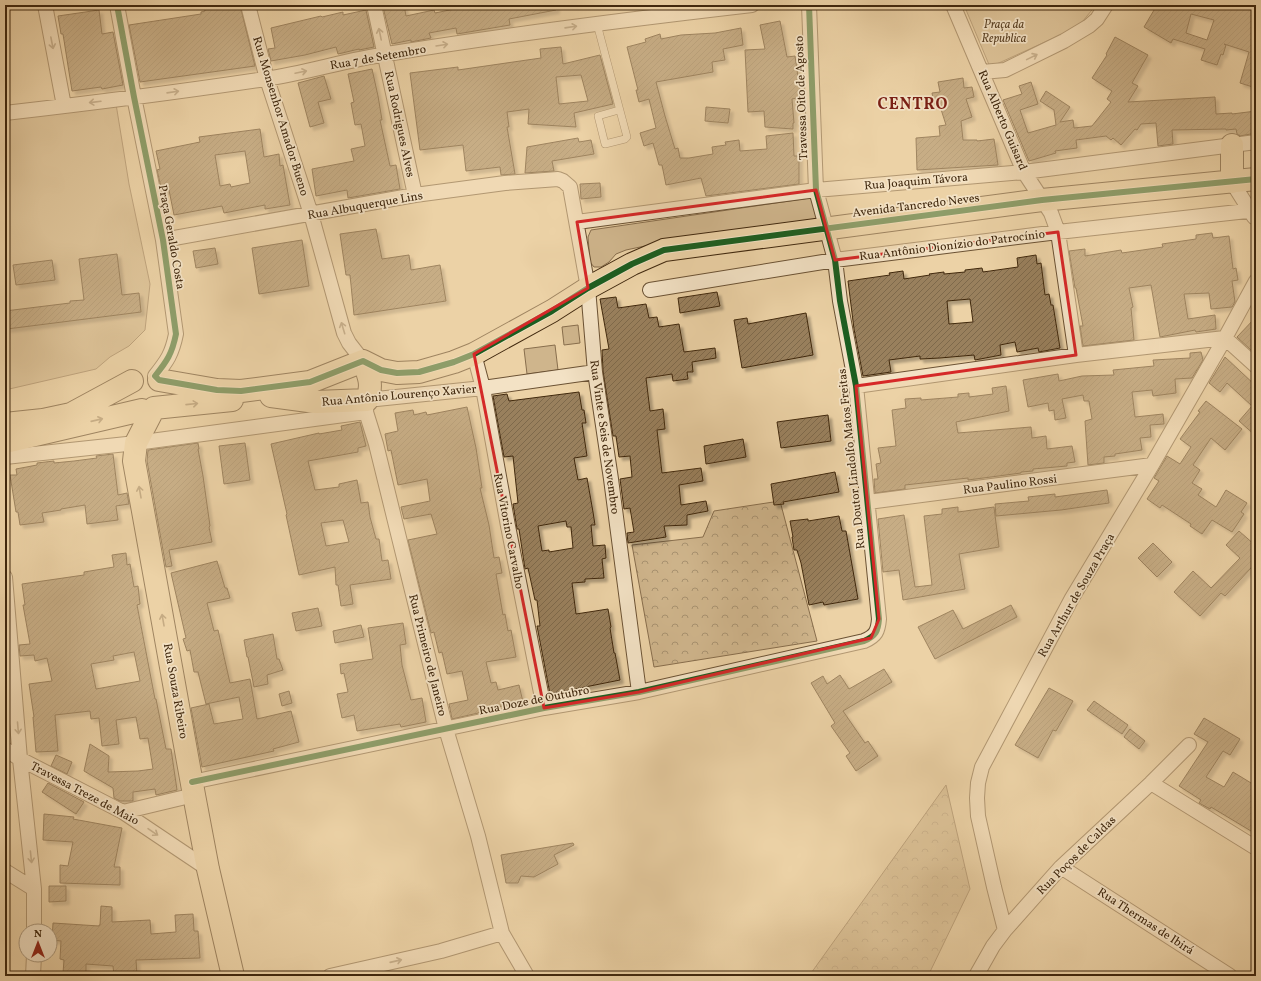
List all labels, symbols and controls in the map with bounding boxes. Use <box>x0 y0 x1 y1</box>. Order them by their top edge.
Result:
park label: Praça da Republica <box>982 17 1027 47</box>
one-way arrow <box>564 24 577 31</box>
one-way arrow <box>376 28 384 41</box>
street label: Rua Monsenhor Amador Bueno <box>248 35 312 198</box>
one-way arrow <box>48 36 56 49</box>
street label: Travessa Oito de Agosto <box>792 36 812 160</box>
one-way arrow <box>435 41 448 49</box>
street label: Rua 7 de Setembro <box>329 42 427 74</box>
one-way arrow <box>1025 53 1037 60</box>
one-way arrow <box>294 67 307 75</box>
street label: Rua Alberto Guisard <box>974 68 1031 173</box>
street label: Rua Rodrigues Alves <box>380 70 418 179</box>
one-way arrow <box>166 88 179 96</box>
district label: CENTRO <box>877 94 949 116</box>
one-way arrow <box>89 98 102 106</box>
street label: Rua Joaquim Távora <box>863 169 969 195</box>
street label: Praça Geraldo Costa <box>154 184 188 291</box>
street label: Rua Albuquerque Lins <box>306 188 424 224</box>
street label: Avenida Tancredo Neves <box>852 190 981 222</box>
street label: Rua Antônio Dionízio do Patrocínio <box>858 227 1046 265</box>
one-way arrow <box>339 322 346 335</box>
street label: Rua Vinte e Seis de Novembro <box>585 359 623 515</box>
street label: Rua Doutor Lindolfo Matos Freitas <box>835 368 869 550</box>
street label: Rua Antônio Lourenço Xavier <box>321 381 477 411</box>
one-way arrow <box>185 401 198 408</box>
one-way arrow <box>91 416 104 424</box>
street label: Rua Paulino Rossi <box>962 471 1058 499</box>
street label: Rua Vitorino Carvalho <box>489 472 527 590</box>
one-way arrow <box>136 486 144 499</box>
street label: Rua Arthur de Souza Praça <box>1035 531 1119 660</box>
street label: Rua Primeiro de Janeiro <box>404 592 450 718</box>
one-way arrow <box>159 614 167 627</box>
street label: Rua Souza Ribeiro <box>159 642 191 740</box>
street label: Rua Doze de Outubro <box>478 682 591 720</box>
one-way arrow <box>14 721 21 734</box>
street label: Travessa Treze de Maio <box>27 758 142 829</box>
street label: Rua Poços de Caldas <box>1034 813 1120 899</box>
one-way arrow <box>147 827 158 836</box>
one-way arrow <box>27 850 35 863</box>
street label: Rua Thermas de Ibirá <box>1094 885 1197 959</box>
north arrow <box>18 923 58 963</box>
text: N <box>34 927 42 942</box>
one-way arrow <box>389 957 402 965</box>

